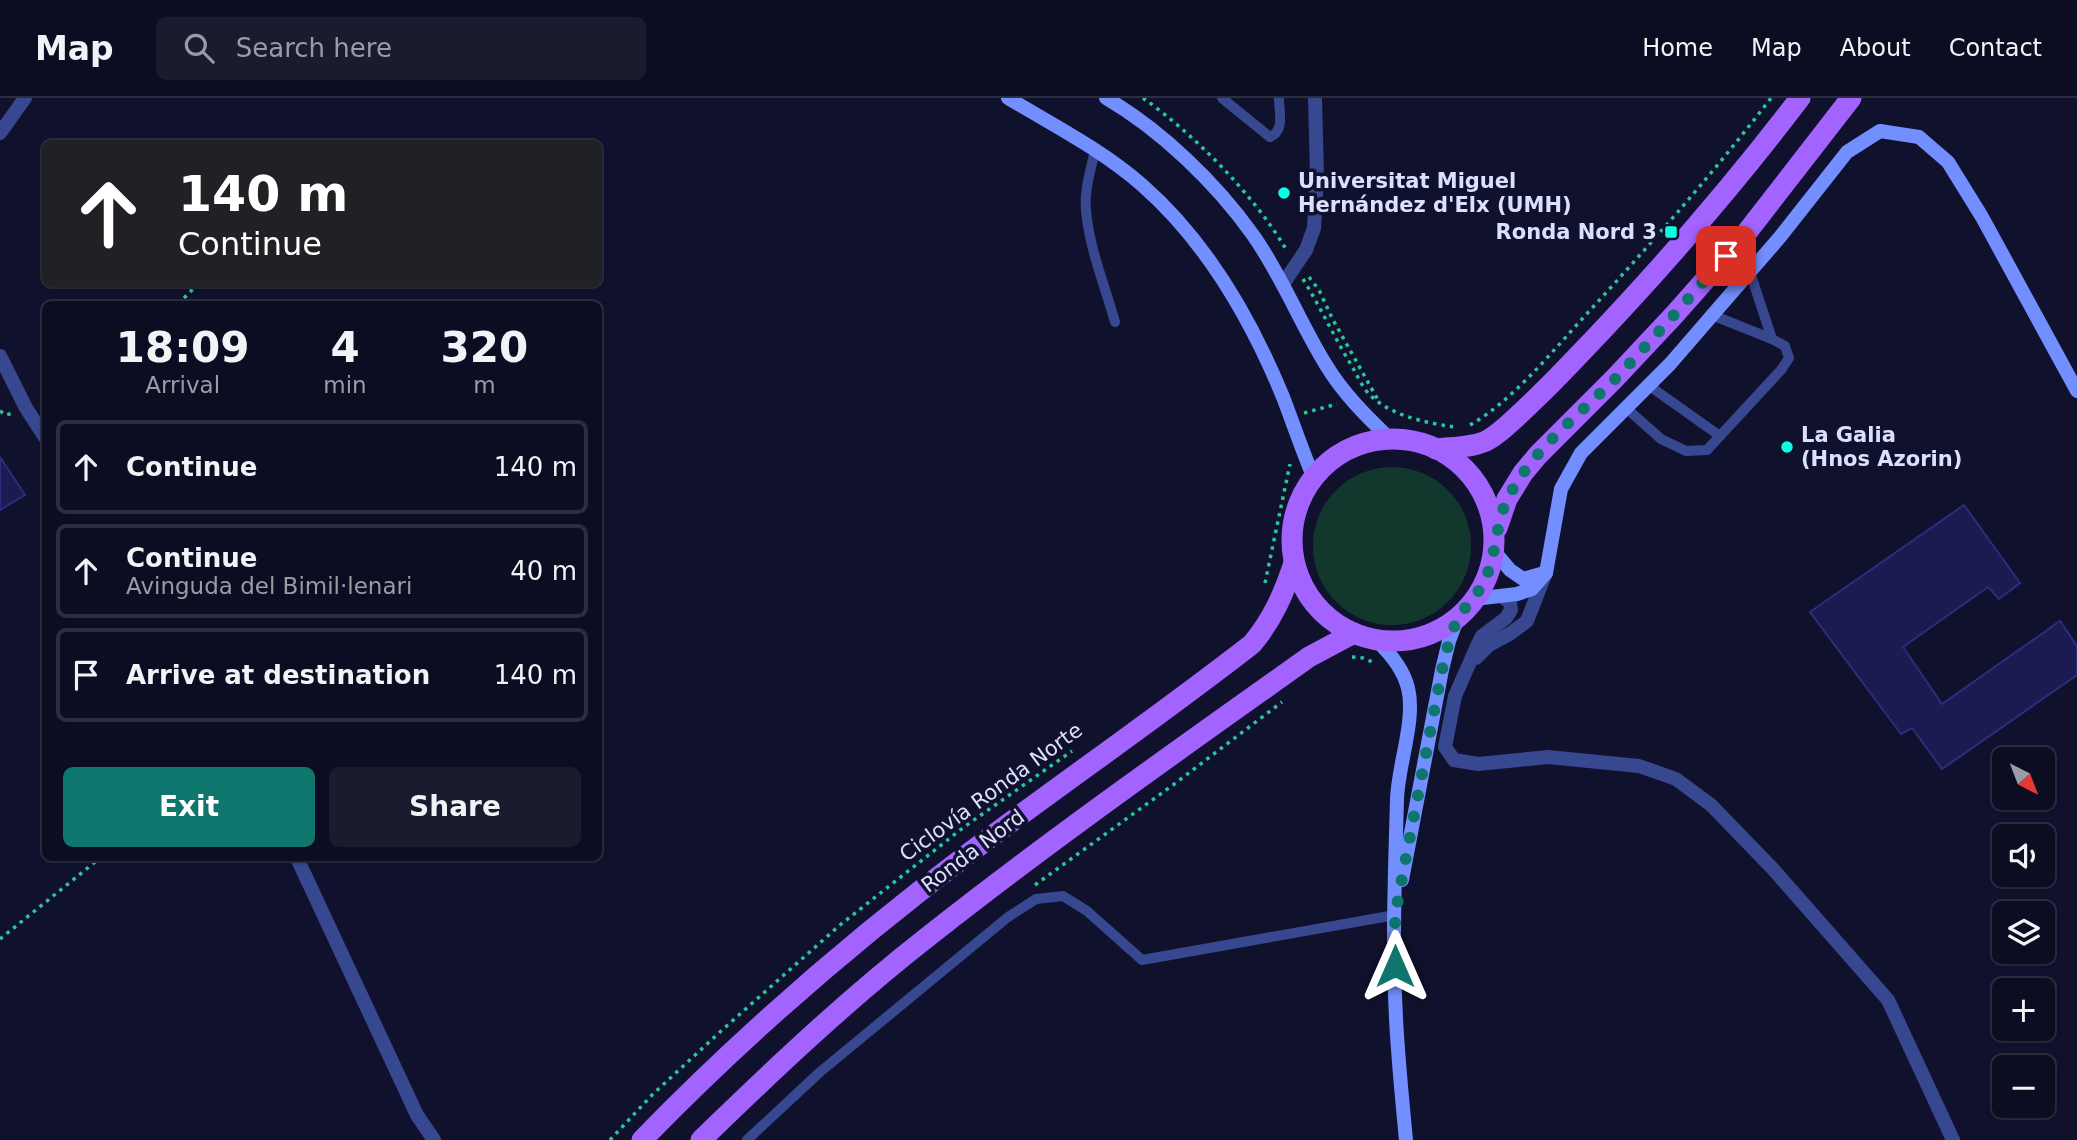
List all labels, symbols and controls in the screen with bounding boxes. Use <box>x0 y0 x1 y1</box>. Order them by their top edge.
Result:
search box <box>156 17 646 80</box>
text: Map <box>35 29 114 68</box>
icon: search <box>180 29 218 67</box>
text: Search here <box>236 33 392 63</box>
text: Home <box>1642 34 1713 62</box>
text: Map <box>1751 34 1802 62</box>
text: About <box>1840 34 1911 62</box>
text: Contact <box>1949 34 2042 62</box>
text: 140 m <box>178 166 348 223</box>
icon: ahead <box>63 168 154 259</box>
place label: Universitat Miguel Hernández d'Elx (UMH) <box>1298 169 1572 217</box>
marker: Universitat Miguel Hernández d'Elx (UMH) <box>1276 185 1292 201</box>
place label: Ronda Nord 3 <box>1496 220 1657 244</box>
marker: Ronda Nord 3 <box>1663 224 1679 240</box>
text: Continue <box>178 225 322 263</box>
pin <box>1696 226 1756 286</box>
icon: arrive <box>1707 237 1745 275</box>
text: 18:09 <box>116 323 250 372</box>
text: 4 <box>330 323 360 372</box>
text: 320 <box>441 323 528 372</box>
text: Arrival <box>145 372 220 398</box>
text: min <box>323 372 367 398</box>
text: m <box>473 372 496 398</box>
place label: La Galia (Hnos Azorin) <box>1801 423 1962 471</box>
marker: La Galia (Hnos Azorin) <box>1779 439 1795 455</box>
icon: ahead <box>67 448 105 486</box>
text: Continue <box>126 452 257 482</box>
text: 140 m <box>494 452 577 482</box>
text: Continue <box>126 543 257 573</box>
icon: ahead <box>67 552 105 590</box>
text: 40 m <box>510 556 577 586</box>
text: Avinguda del Bimil·lenari <box>126 573 412 599</box>
icon: arrive <box>67 656 105 694</box>
text: Arrive at destination <box>126 660 430 690</box>
text: 140 m <box>494 660 577 690</box>
street label: Ciclovía Ronda Norte <box>895 718 1087 866</box>
north arrow <box>1992 747 2054 810</box>
map controls <box>1992 747 2055 1118</box>
button: Exit <box>63 767 315 847</box>
button: Share <box>329 767 581 847</box>
street label: Ronda Nord <box>917 804 1029 898</box>
button: sound <box>1992 824 2055 887</box>
button: layers <box>1992 901 2055 964</box>
position arrow <box>1358 929 1432 1003</box>
button: + <box>1992 978 2055 1041</box>
button: − <box>1992 1055 2055 1118</box>

